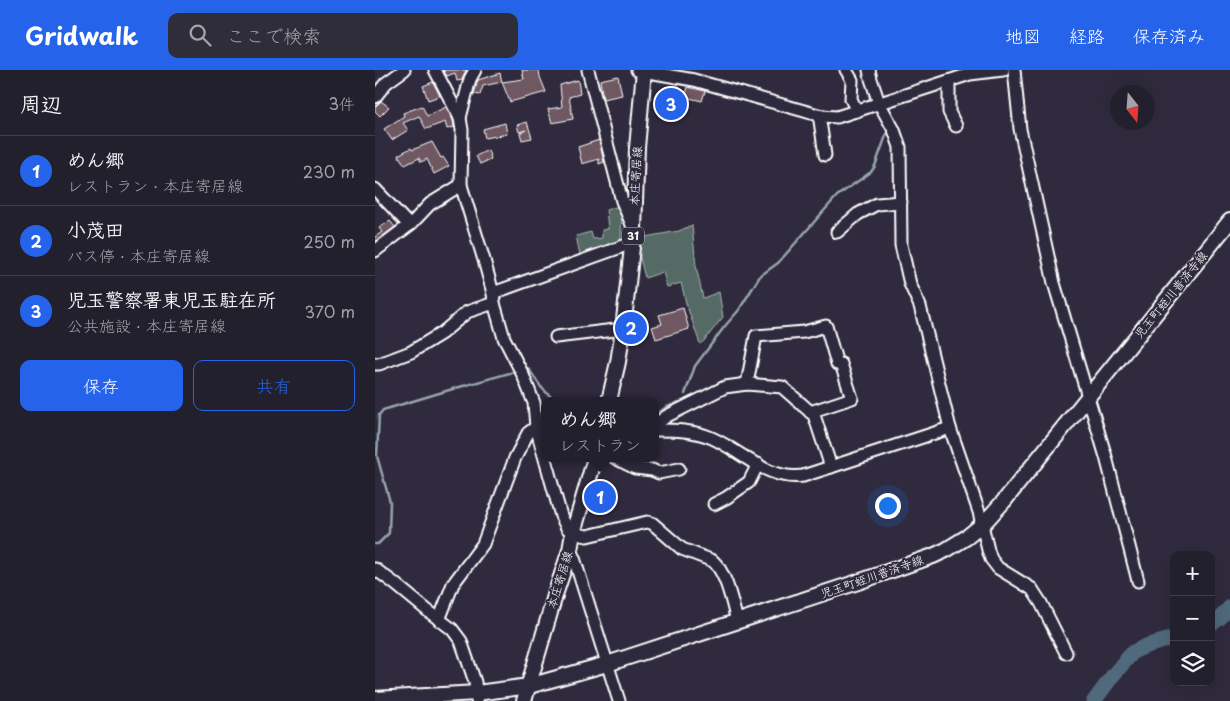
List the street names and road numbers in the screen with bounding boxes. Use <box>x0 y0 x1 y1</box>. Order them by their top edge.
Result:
street label: 本庄寄居線 <box>624 146 646 206</box>
road number: 31 <box>622 228 644 245</box>
street label: 児玉町蛭川普済寺線 <box>1129 247 1211 342</box>
street label: 本庄寄居線 <box>542 548 576 611</box>
street label: 児玉町蛭川普済寺線 <box>818 550 926 602</box>

